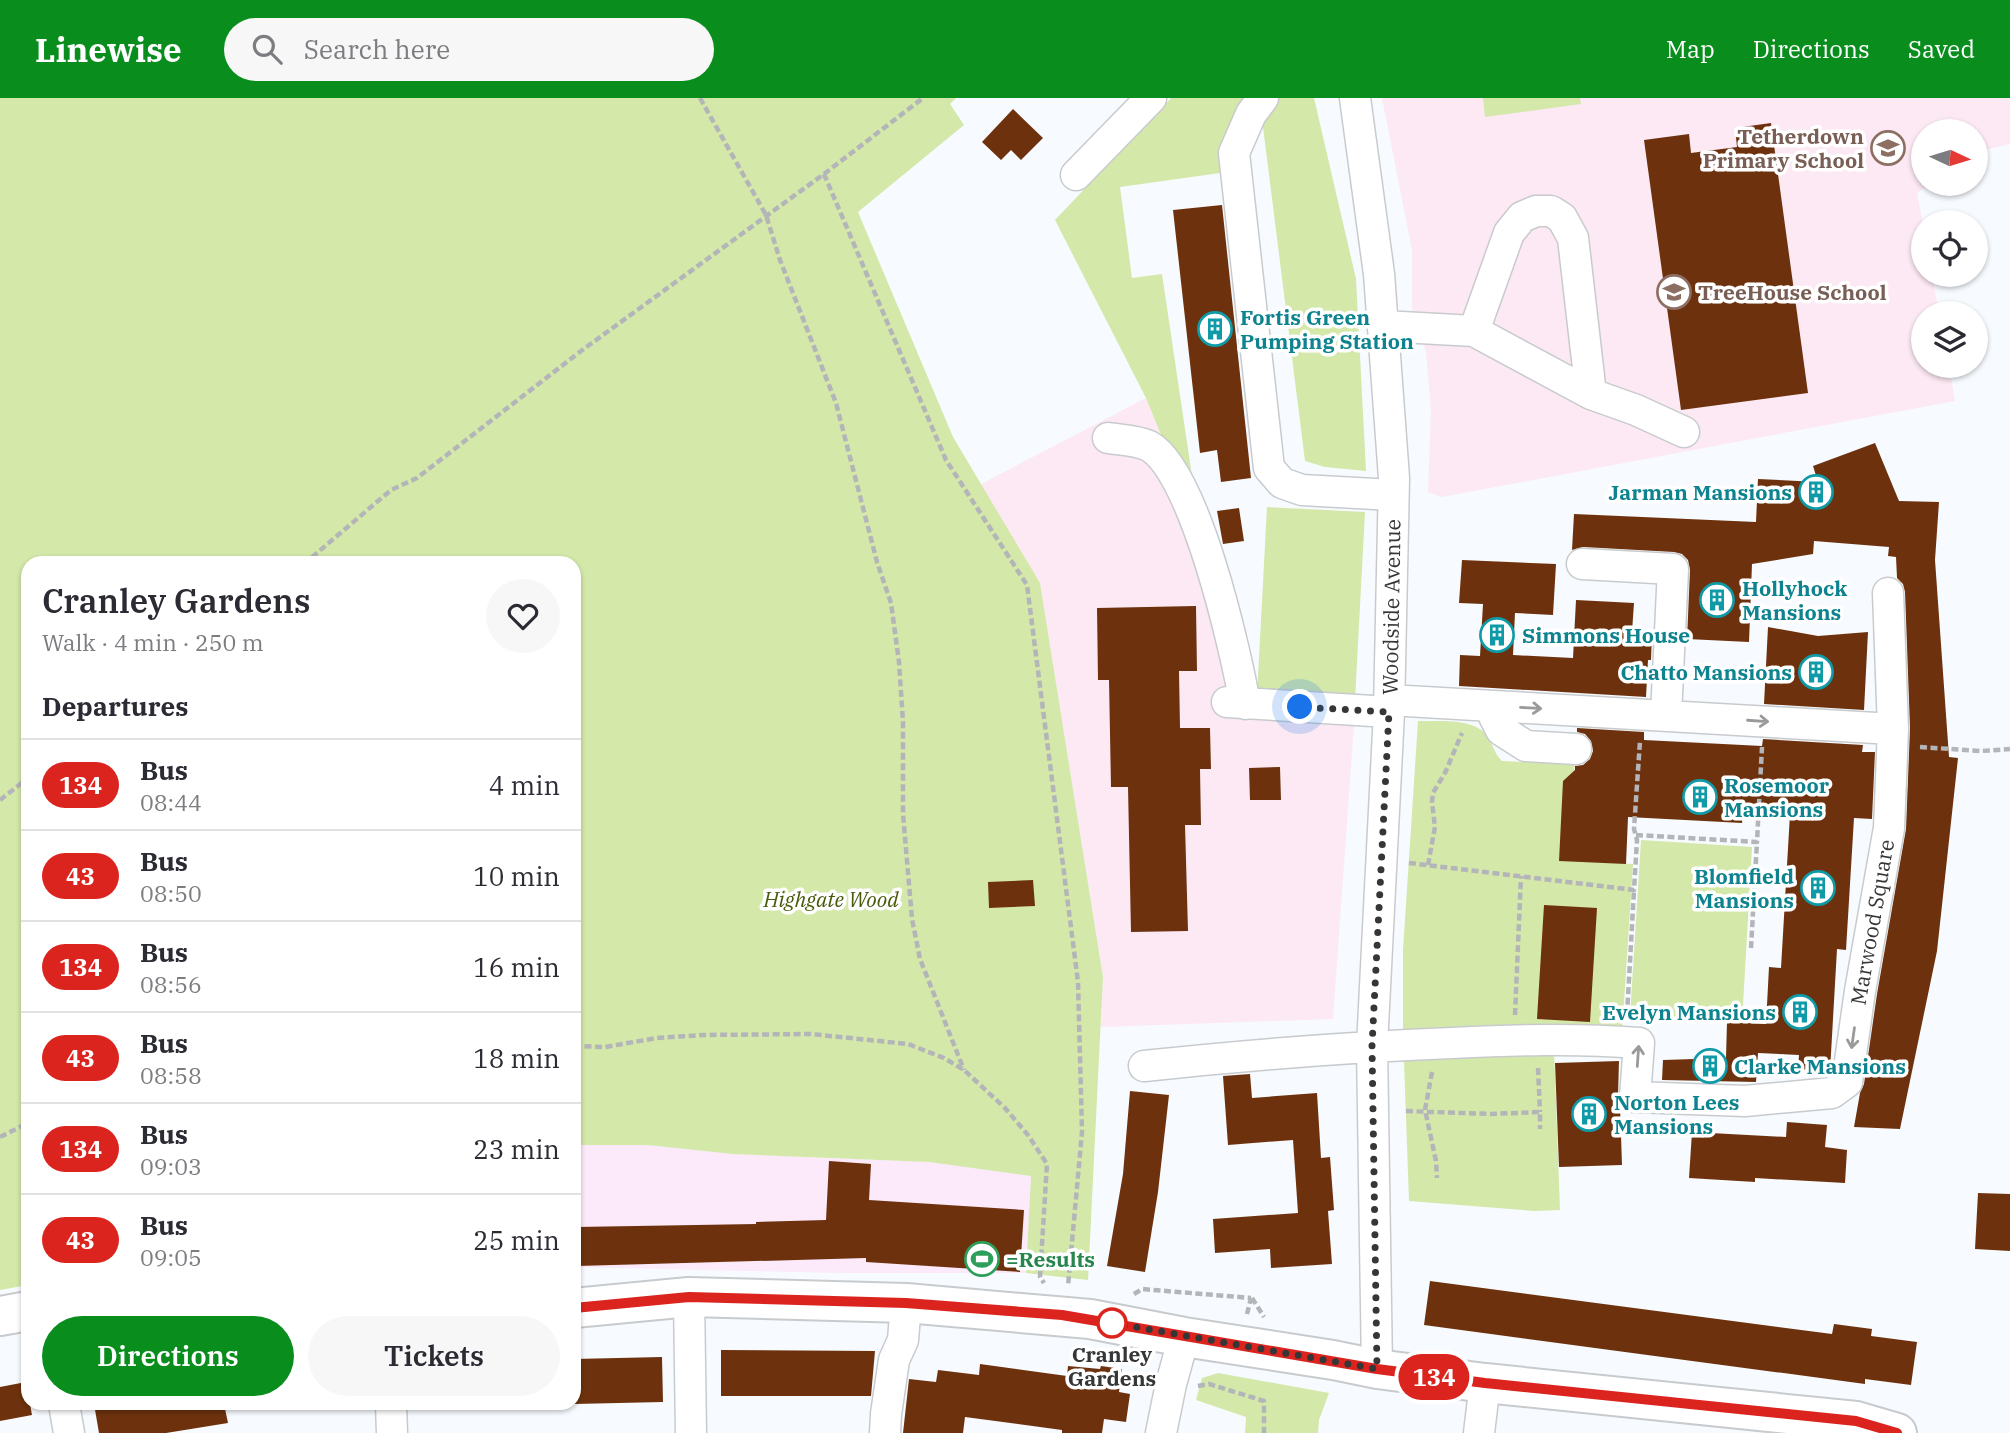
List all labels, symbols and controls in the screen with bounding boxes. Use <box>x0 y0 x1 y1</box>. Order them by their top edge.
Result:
search box <box>224 18 714 81</box>
text: Linewise <box>35 28 182 71</box>
icon: search <box>248 30 286 68</box>
text: Search here <box>304 32 450 66</box>
text: Map <box>1666 33 1715 65</box>
text: Directions <box>1753 33 1870 65</box>
text: Saved <box>1908 33 1975 65</box>
north arrow <box>1911 119 1988 196</box>
map controls <box>1911 119 1988 378</box>
place label: Tetherdown Primary School <box>1703 122 1864 174</box>
school or university icon: Tetherdown Primary School <box>1869 129 1907 167</box>
button: locate <box>1911 210 1988 287</box>
school or university icon: TreeHouse School <box>1655 273 1693 311</box>
place label: TreeHouse School <box>1698 278 1887 306</box>
button: layers <box>1911 301 1988 378</box>
place label: Fortis Green Pumping Station <box>1240 303 1414 355</box>
building icon: Fortis Green Pumping Station <box>1196 310 1234 348</box>
building icon: Jarman Mansions <box>1797 473 1835 511</box>
place label: Jarman Mansions <box>1609 478 1792 506</box>
street label: Woodside Avenue <box>1375 519 1407 695</box>
place label: Hollyhock Mansions <box>1742 574 1847 626</box>
text: Cranley Gardens <box>42 579 311 622</box>
button: heart <box>486 579 560 653</box>
building icon: Hollyhock Mansions <box>1698 581 1736 619</box>
building icon: Simmons House <box>1478 616 1516 654</box>
place label: Simmons House <box>1522 621 1690 649</box>
text: Walk · 4 min · 250 m <box>42 627 264 657</box>
building icon: Chatto Mansions <box>1797 653 1835 691</box>
place label: Chatto Mansions <box>1620 658 1792 686</box>
text: Departures <box>42 689 188 723</box>
your location <box>1282 689 1317 724</box>
one-way arrow <box>1519 701 1542 714</box>
one-way arrow <box>1746 714 1769 727</box>
text: Bus <box>140 753 188 787</box>
text: 4 min <box>489 768 560 802</box>
text: 134 <box>59 769 102 801</box>
place label: Rosemoor Mansions <box>1724 771 1830 823</box>
building icon: Rosemoor Mansions <box>1681 778 1719 816</box>
text: 08:44 <box>140 787 202 817</box>
street label: Marwood Square <box>1844 837 1900 1007</box>
text: Bus <box>140 844 188 878</box>
text: 10 min <box>473 859 560 893</box>
text: 43 <box>66 860 95 892</box>
place label: Blomfield Mansions <box>1694 862 1794 914</box>
building icon: Blomfield Mansions <box>1799 869 1837 907</box>
text: 08:50 <box>140 878 202 908</box>
park label: Highgate Wood <box>762 885 899 913</box>
text: Bus <box>140 935 188 969</box>
text: 16 min <box>473 950 560 984</box>
text: 134 <box>59 951 102 983</box>
text: 08:56 <box>140 969 202 999</box>
building icon: Evelyn Mansions <box>1781 993 1819 1031</box>
place label: Evelyn Mansions <box>1602 998 1776 1026</box>
text: Bus <box>140 1026 188 1060</box>
one-way arrow <box>1846 1026 1859 1049</box>
text: 18 min <box>473 1041 560 1075</box>
text: 43 <box>66 1042 95 1074</box>
one-way arrow <box>1632 1046 1645 1068</box>
building icon: Clarke Mansions <box>1691 1047 1729 1085</box>
place label: Clarke Mansions <box>1734 1052 1906 1080</box>
text: 08:58 <box>140 1060 202 1090</box>
place label: Norton Lees Mansions <box>1614 1088 1739 1140</box>
building icon: Norton Lees Mansions <box>1570 1095 1608 1133</box>
text: Bus <box>140 1117 188 1151</box>
text: 23 min <box>473 1132 560 1166</box>
text: 134 <box>59 1133 102 1165</box>
text: 09:03 <box>140 1151 202 1181</box>
text: Bus <box>140 1208 188 1242</box>
text: 25 min <box>473 1223 560 1257</box>
text: 43 <box>66 1224 95 1256</box>
sports icon: =Results <box>963 1240 1001 1278</box>
text: 09:05 <box>140 1242 202 1272</box>
place label: =Results <box>1006 1245 1095 1273</box>
marker: Cranley Gardens <box>1097 1308 1127 1338</box>
button: Directions <box>42 1316 294 1396</box>
button: Tickets <box>308 1316 560 1396</box>
place label: Cranley Gardens <box>1068 1340 1156 1392</box>
line badge: 134 <box>1394 1354 1474 1400</box>
text: 134 <box>1412 1361 1456 1393</box>

